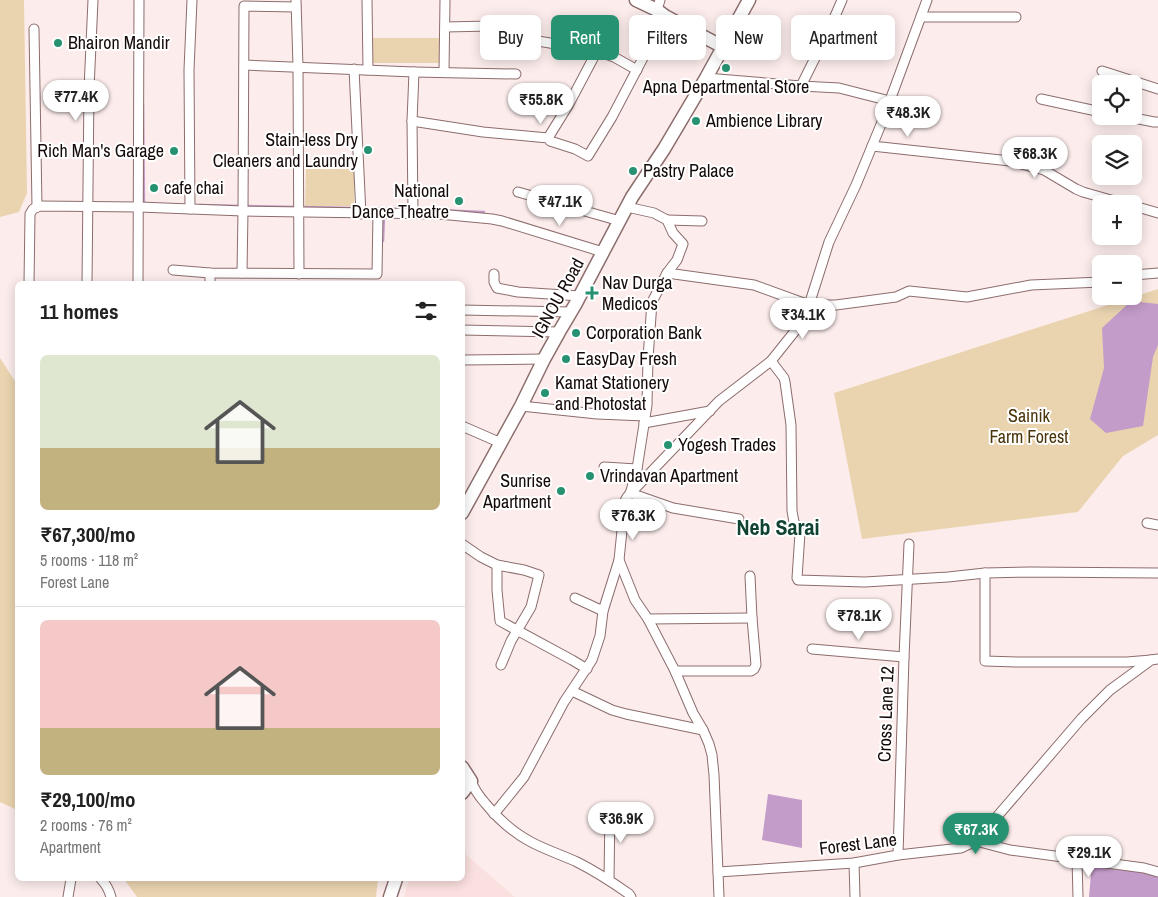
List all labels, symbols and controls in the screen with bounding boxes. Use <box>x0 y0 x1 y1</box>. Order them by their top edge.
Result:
chip: Buy <box>480 15 541 60</box>
chip: Rent <box>551 15 619 60</box>
chip: Filters <box>629 15 706 60</box>
chip: New <box>716 15 781 60</box>
chip: Apartment <box>791 15 895 60</box>
place label: Bhairon Mandir <box>68 30 170 55</box>
marker: Bhairon Mandir <box>52 37 64 49</box>
marker: Apna Departmental Store <box>720 62 732 74</box>
place label: Apna Departmental Store <box>642 74 809 99</box>
map controls <box>1092 75 1142 305</box>
button: locate <box>1092 75 1142 125</box>
pin: ₹77.4K <box>35 80 117 122</box>
pin: ₹55.8K <box>500 82 582 125</box>
text: ₹77.4K <box>54 85 98 107</box>
text: ₹55.8K <box>519 88 563 110</box>
pin: ₹48.3K <box>867 96 949 138</box>
text: ₹48.3K <box>886 101 930 123</box>
place label: Ambience Library <box>705 108 823 133</box>
marker: Ambience Library <box>690 115 702 127</box>
place label: Stain-less Dry Cleaners and Laundry <box>213 127 359 173</box>
button: layers <box>1092 135 1142 185</box>
pin: ₹68.3K <box>994 136 1076 179</box>
place label: Rich Man's Garage <box>37 138 164 163</box>
text: ₹68.3K <box>1013 142 1057 164</box>
marker: Stain-less Dry Cleaners and Laundry <box>362 144 374 156</box>
marker: Rich Man's Garage <box>168 145 180 157</box>
place label: Pastry Palace <box>643 158 734 183</box>
marker: Pastry Palace <box>627 165 639 177</box>
place label: cafe chai <box>164 175 224 200</box>
place label: National Dance Theatre <box>352 178 449 224</box>
marker: cafe chai <box>148 182 160 194</box>
pin: ₹47.1K <box>519 184 601 227</box>
text: ₹47.1K <box>538 190 582 212</box>
marker: National Dance Theatre <box>453 195 465 207</box>
button: + <box>1092 195 1142 245</box>
street label: IGNOU Road <box>525 253 590 342</box>
button: − <box>1092 255 1142 305</box>
place label: Nav Durga Medicos <box>602 270 673 316</box>
marker: Nav Durga Medicos <box>586 287 598 299</box>
text: 11 homes <box>40 297 119 326</box>
icon: filters <box>412 297 440 325</box>
pin: ₹34.1K <box>762 298 844 340</box>
text: ₹34.1K <box>781 303 825 325</box>
place label: Corporation Bank <box>586 320 702 345</box>
marker: Corporation Bank <box>570 327 582 339</box>
place label: EasyDay Fresh <box>576 346 677 371</box>
marker: EasyDay Fresh <box>560 353 572 365</box>
place label: Kamat Stationery and Photostat <box>555 370 670 416</box>
icon: home <box>195 387 285 477</box>
marker: Kamat Stationery and Photostat <box>539 387 551 399</box>
park label: Sainik Farm Forest <box>990 403 1068 449</box>
place label: Yogesh Trades <box>678 432 776 457</box>
marker: Yogesh Trades <box>662 439 674 451</box>
place label: Vrindavan Apartment <box>600 463 738 488</box>
place label: Sunrise Apartment <box>482 468 551 514</box>
marker: Vrindavan Apartment <box>584 470 596 482</box>
marker: Sunrise Apartment <box>555 485 567 497</box>
pin: ₹76.3K <box>592 498 674 541</box>
text: ₹76.3K <box>611 504 655 526</box>
district label: Neb Sarai <box>736 512 820 542</box>
text: ₹67,300/mo <box>40 520 135 549</box>
text: 5 rooms · 118 m² <box>40 549 138 571</box>
text: Forest Lane <box>40 571 109 593</box>
pin: ₹78.1K <box>818 598 900 641</box>
text: ₹78.1K <box>837 604 881 626</box>
icon: home <box>195 653 285 743</box>
street label: Cross Lane 12 <box>871 666 900 762</box>
text: ₹29,100/mo <box>40 785 135 814</box>
pin: ₹36.9K <box>580 802 662 844</box>
text: ₹36.9K <box>599 807 643 829</box>
pin: ₹67.3K <box>935 812 1017 855</box>
text: 2 rooms · 76 m² <box>40 814 132 836</box>
text: ₹67.3K <box>954 818 998 840</box>
street label: Forest Lane <box>818 826 898 861</box>
text: Apartment <box>40 836 101 858</box>
pin: ₹29.1K <box>1048 836 1130 878</box>
text: ₹29.1K <box>1067 841 1111 863</box>

